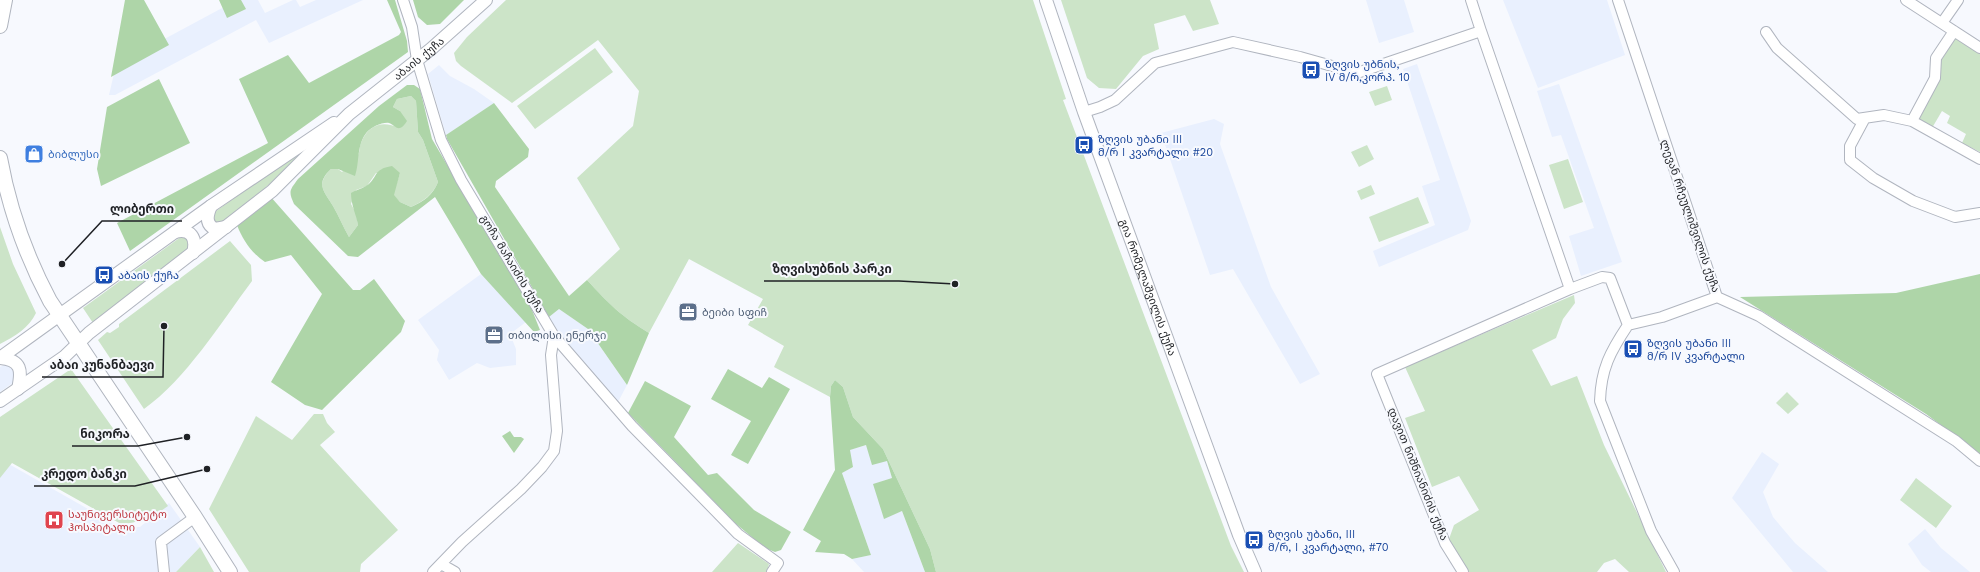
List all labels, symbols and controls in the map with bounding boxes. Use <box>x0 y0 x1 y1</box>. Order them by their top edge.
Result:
street label: აბაის ქუჩა <box>391 34 447 83</box>
place label: ზღვის უბნის, IV მ/რ,კორპ. 10 <box>1325 58 1410 84</box>
bus stop icon: ზღვის უბნის, IV მ/რ,კორპ. 10 <box>1300 59 1322 81</box>
place label: ზღვის უბანი III მ/რ I კვარტალი #20 <box>1098 133 1213 159</box>
bus stop icon: ზღვის უბანი III მ/რ I კვარტალი #20 <box>1073 134 1095 156</box>
street label: ლევან რჩეულიშვილის ქუჩა <box>1658 138 1722 294</box>
shop icon: ბიბლუსი <box>23 143 45 165</box>
place label: ბიბლუსი <box>48 148 99 161</box>
callout: ლიბერთი <box>102 197 182 221</box>
text: ლიბერთი <box>110 202 174 217</box>
street label: გოჩა მაჩაიძის ქუჩა <box>478 213 546 315</box>
street label: გია რომელაშვილის ქუჩა <box>1117 217 1179 357</box>
callout: ზღვისუბნის პარკი <box>764 257 899 281</box>
text: ზღვისუბნის პარკი <box>772 262 892 276</box>
bus stop icon: აბაის ქუჩა <box>93 264 115 286</box>
place label: აბაის ქუჩა <box>118 269 179 282</box>
office icon: ბეიბი სფიჩ <box>677 301 699 323</box>
place label: ბეიბი სფიჩ <box>702 306 767 319</box>
office icon: თბილისი ენერჯი <box>483 324 505 346</box>
place label: თბილისი ენერჯი <box>508 329 606 342</box>
place label: ზღვის უბანი III მ/რ IV კვარტალი <box>1647 337 1745 363</box>
bus stop icon: ზღვის უბანი III მ/რ IV კვარტალი <box>1622 338 1644 360</box>
callout: აბაი კუნანბაევი <box>42 353 163 377</box>
text: აბაი კუნანბაევი <box>50 358 154 372</box>
street label: დავით ნიშნიანიძის ქუჩა <box>1385 406 1451 542</box>
callout: ნიკორა <box>72 422 138 446</box>
text: ნიკორა <box>80 427 130 441</box>
callout: კრედო ბანკი <box>34 462 135 486</box>
text: კრედო ბანკი <box>41 467 127 482</box>
place label: საუნივერსიტეტო ჰოსპიტალი <box>68 508 167 534</box>
hospital icon: საუნივერსიტეტო ჰოსპიტალი <box>43 509 65 531</box>
place label: ზღვის უბანი, III მ/რ, I კვარტალი, #70 <box>1268 528 1389 554</box>
bus stop icon: ზღვის უბანი, III მ/რ, I კვარტალი, #70 <box>1243 529 1265 551</box>

